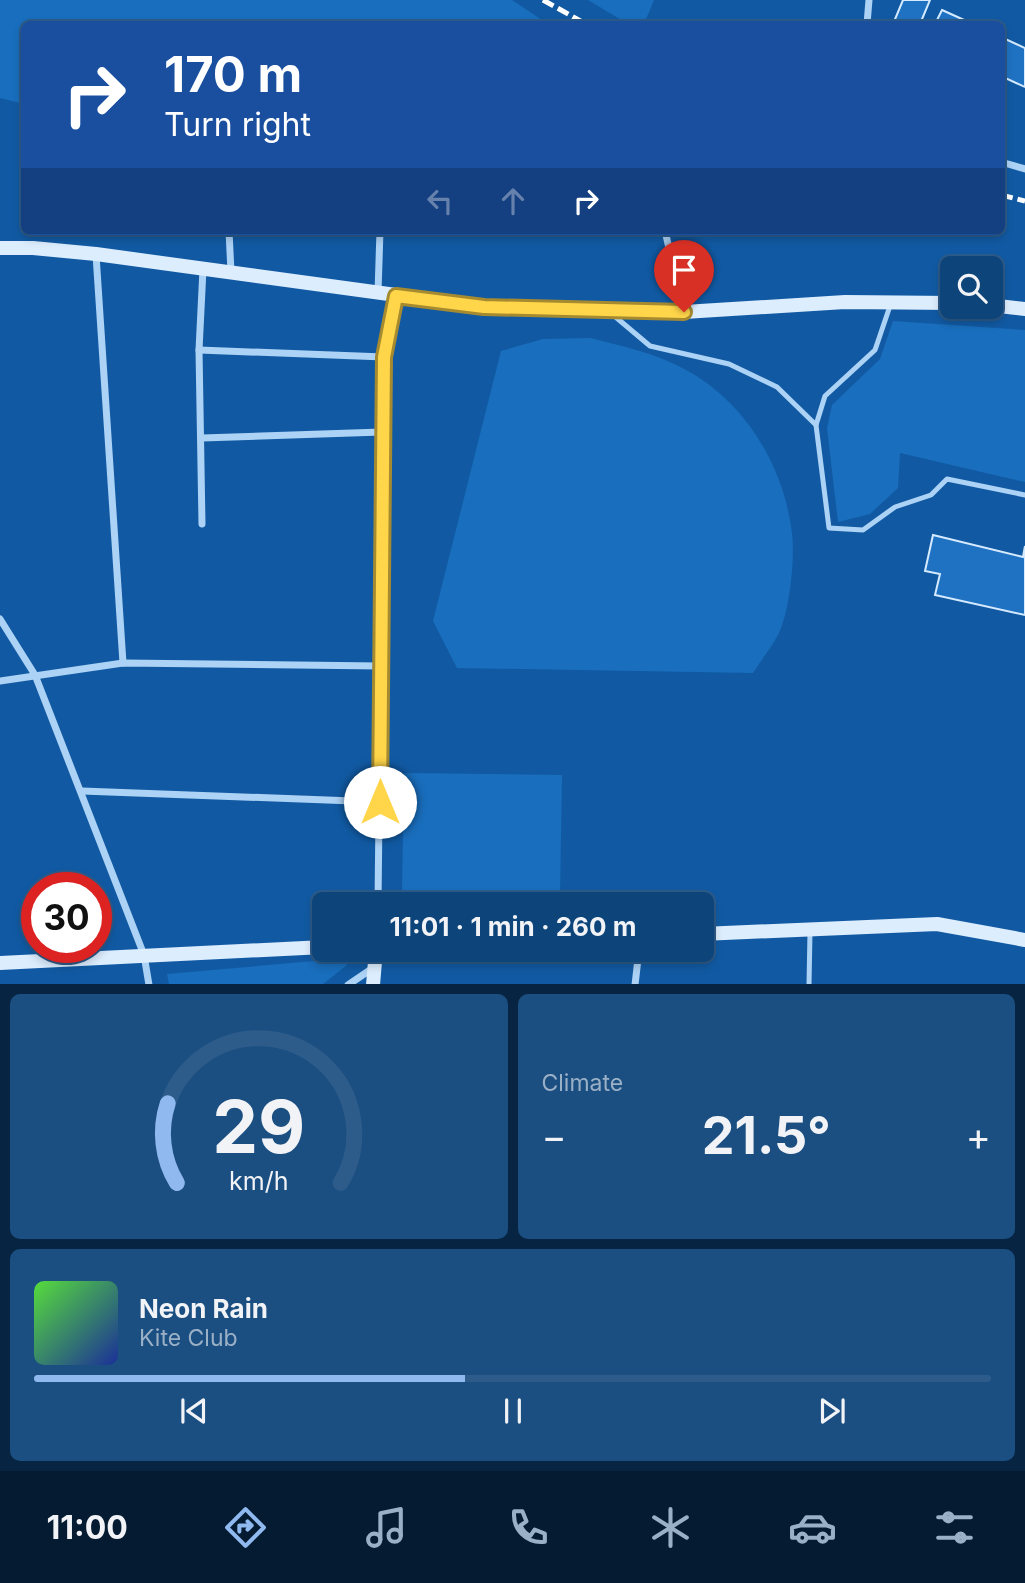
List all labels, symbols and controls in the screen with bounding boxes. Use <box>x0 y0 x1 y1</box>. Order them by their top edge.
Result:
text: 170 m <box>164 45 302 104</box>
icon: right <box>49 49 140 140</box>
text: Turn right <box>164 105 311 144</box>
icon: left <box>421 182 459 220</box>
icon: ahead <box>494 182 532 220</box>
icon: right <box>567 182 605 220</box>
pin <box>654 240 714 312</box>
icon: arrive <box>665 251 703 289</box>
map controls <box>940 256 1003 319</box>
button: search <box>940 256 1003 319</box>
position arrow <box>343 765 417 839</box>
speed limit sign: 30 <box>21 872 112 963</box>
text: 11:01 · 1 min · 260 m <box>390 911 636 942</box>
text: Climate <box>542 1069 623 1097</box>
text: 29 <box>212 1082 305 1171</box>
text: 21.5° <box>702 1104 831 1167</box>
text: − <box>542 1113 567 1159</box>
text: + <box>966 1113 991 1159</box>
text: km/h <box>229 1165 288 1195</box>
text: Neon Rain <box>139 1293 268 1324</box>
text: Kite Club <box>139 1324 238 1352</box>
icon: previous <box>175 1392 213 1430</box>
icon: pause <box>494 1392 532 1430</box>
icon: next <box>813 1392 851 1430</box>
icon: directions <box>221 1503 270 1552</box>
icon: music <box>362 1503 411 1552</box>
icon: phone <box>504 1503 553 1552</box>
icon: climate <box>646 1503 695 1552</box>
icon: car <box>788 1503 837 1552</box>
icon: filters <box>930 1503 979 1552</box>
text: 11:00 <box>46 1508 128 1547</box>

